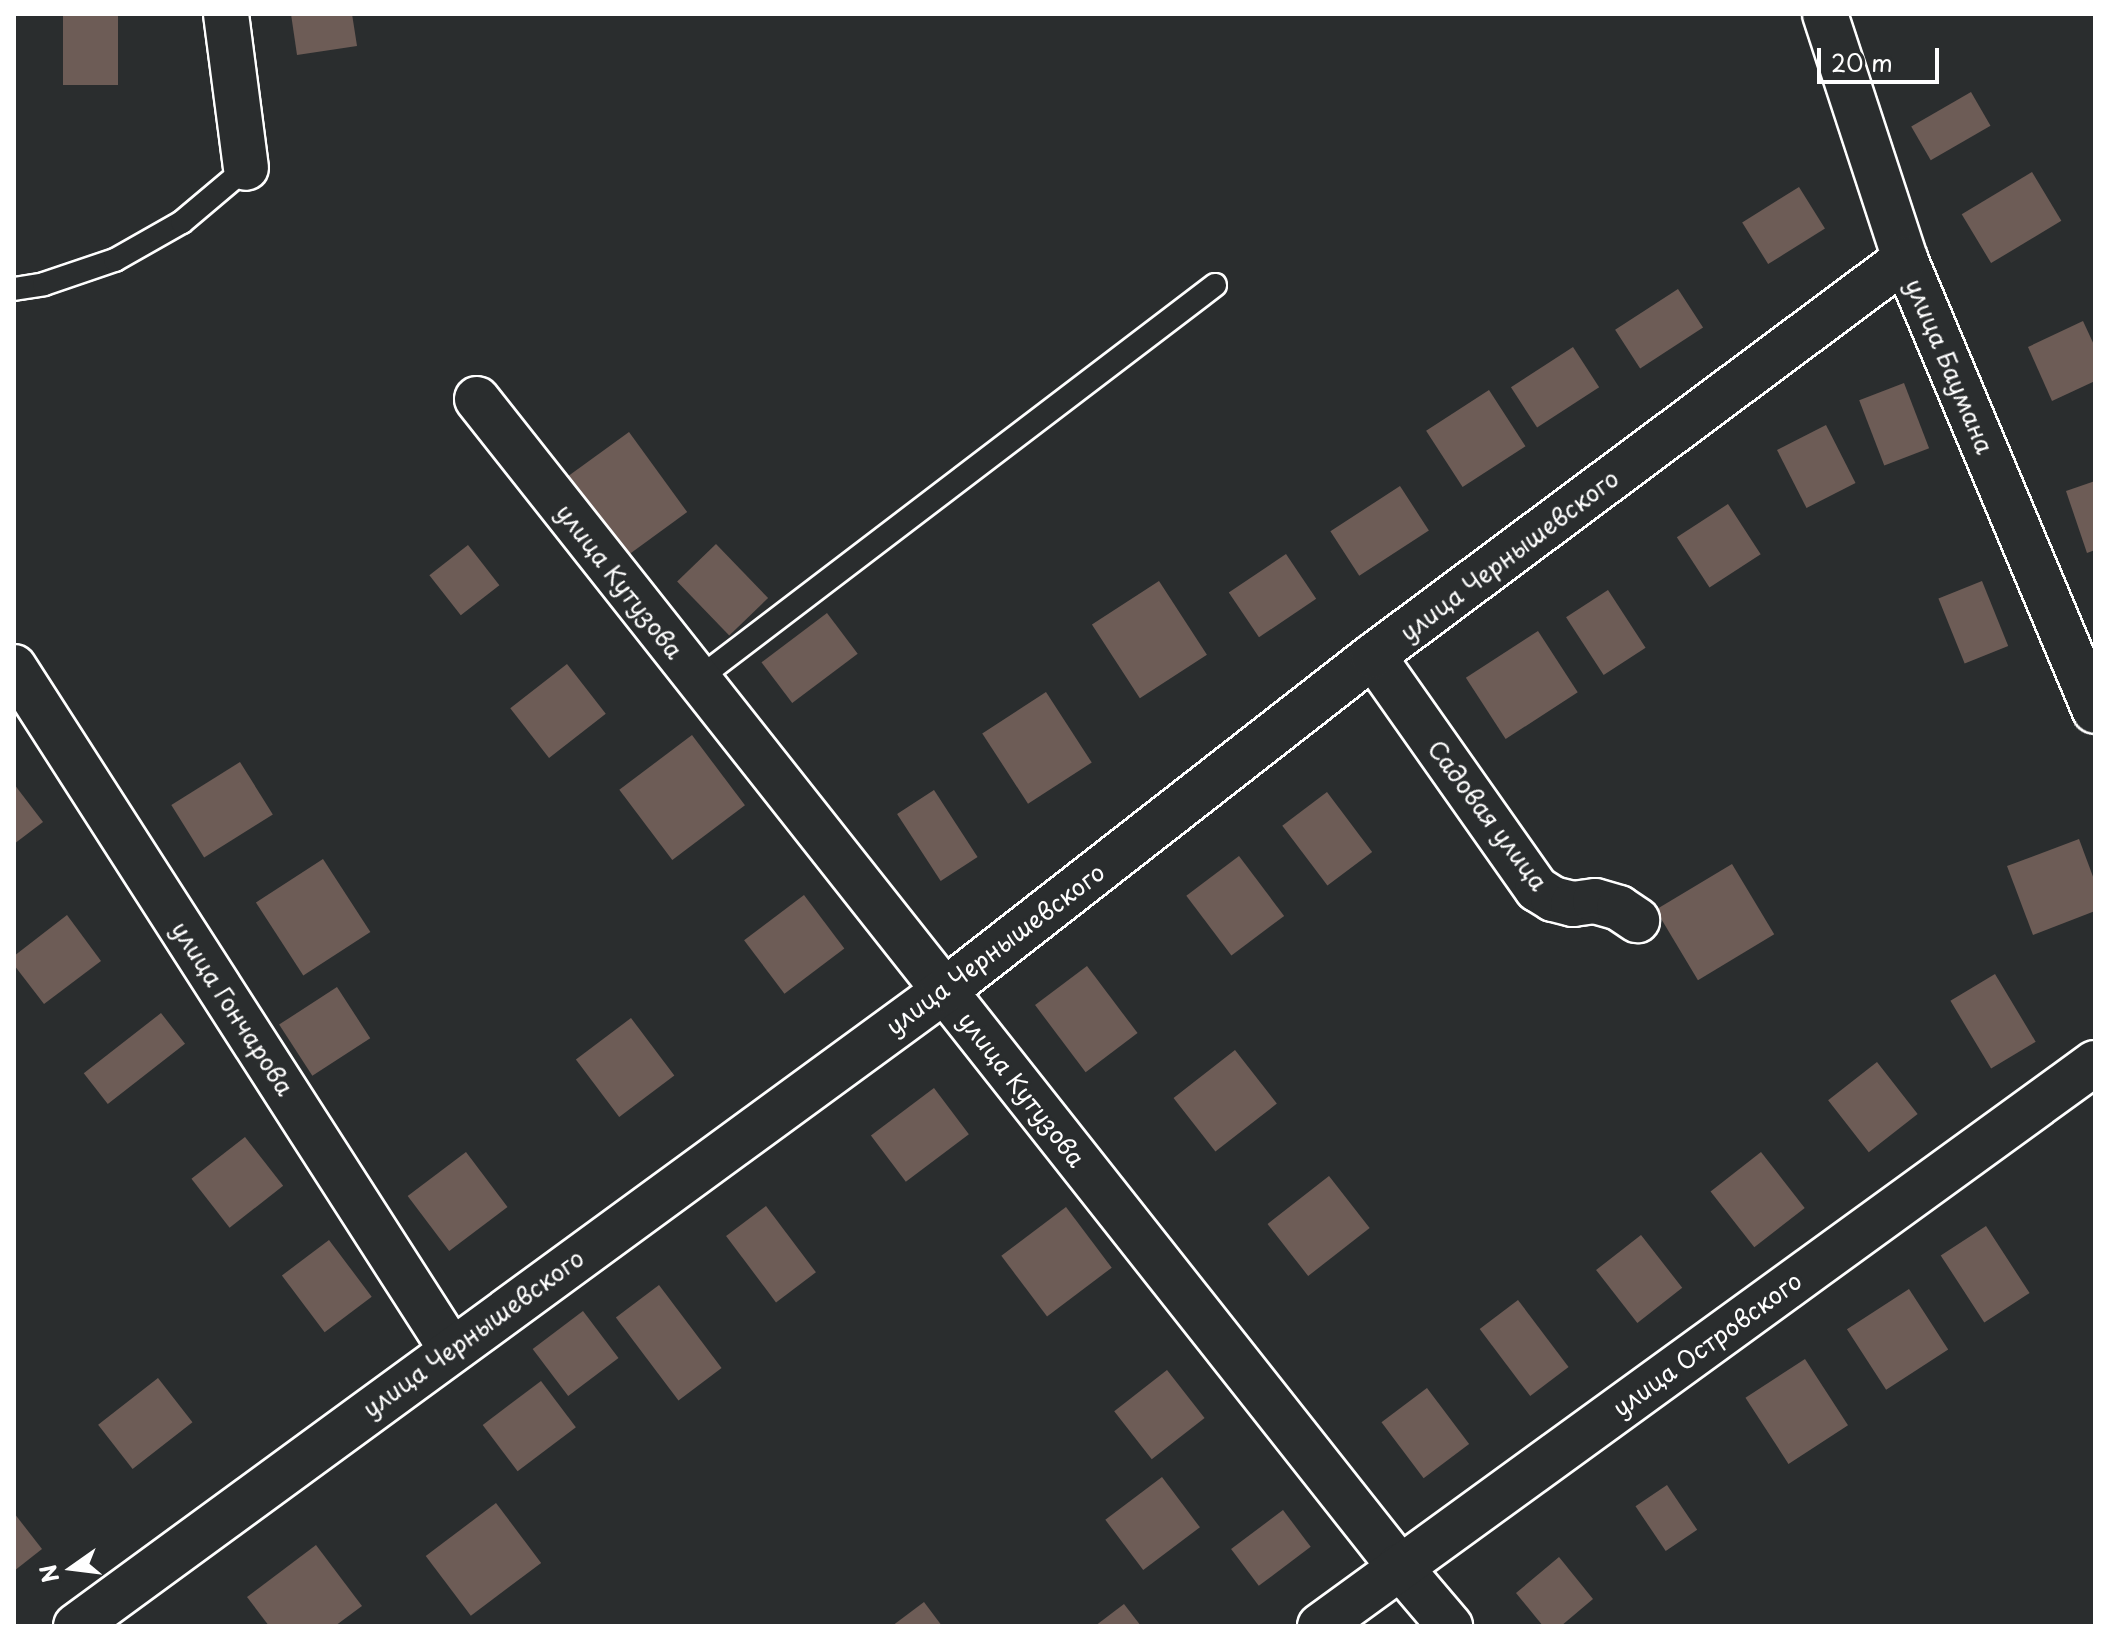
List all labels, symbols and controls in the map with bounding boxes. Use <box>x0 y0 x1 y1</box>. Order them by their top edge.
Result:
scale bar <box>1821 32 1943 82</box>
text: 20 m <box>1831 44 1893 80</box>
street label: улица Баумана <box>1900 274 2000 458</box>
street label: улица Чернышевского <box>1393 463 1625 647</box>
street label: улица Кутузова <box>550 497 690 665</box>
street label: Садовая улица <box>1422 734 1554 896</box>
street label: улица Чернышевского <box>879 857 1111 1041</box>
street label: улица Гончарова <box>166 915 300 1101</box>
street label: улица Кутузова <box>952 1005 1092 1173</box>
street label: улица Чернышевского <box>356 1243 590 1423</box>
street label: улица Островского <box>1606 1265 1808 1423</box>
north arrow <box>32 1528 112 1608</box>
text: N <box>30 1561 66 1586</box>

